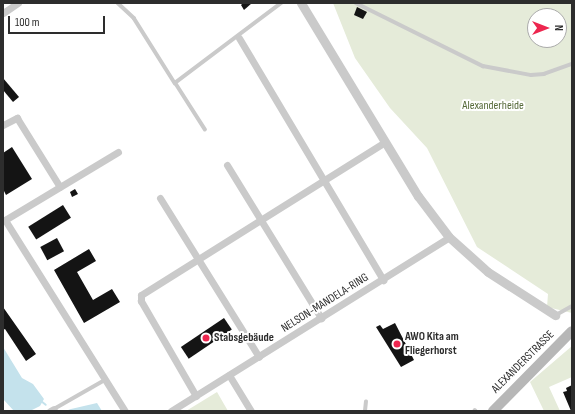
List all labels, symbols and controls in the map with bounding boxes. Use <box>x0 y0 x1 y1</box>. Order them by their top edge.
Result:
scale bar <box>10 8 107 34</box>
north arrow <box>527 8 567 48</box>
text: 100 m <box>15 15 40 30</box>
text: N <box>552 25 565 31</box>
park label: Alexanderheide <box>462 99 524 113</box>
street label: NELSON-MANDELA-RING <box>279 270 371 336</box>
street label: ALEXANDERSTRASSE <box>489 328 557 396</box>
place label: AWO Kita am Fliegerhorst <box>405 330 459 358</box>
place label: Stabsgebäude <box>214 331 274 345</box>
marker: Stabsgebäude <box>201 333 211 343</box>
marker: AWO Kita am Fliegerhorst <box>392 339 402 349</box>

